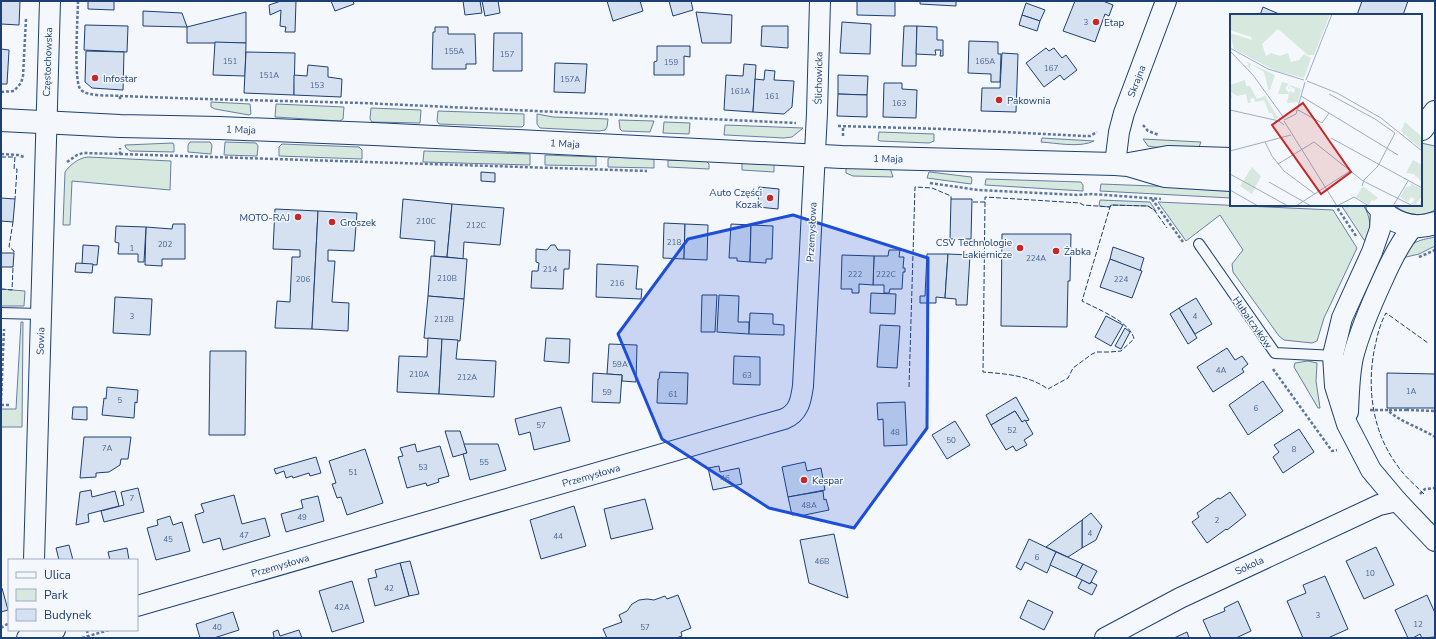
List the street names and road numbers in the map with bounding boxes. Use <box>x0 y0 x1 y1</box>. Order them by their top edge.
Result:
street label: Częstochowska <box>40 27 56 97</box>
street label: Ślichowicka <box>812 51 826 105</box>
street label: Skrajna <box>1124 63 1149 99</box>
street label: 1 Maja <box>226 122 256 138</box>
street label: 1 Maja <box>550 136 580 152</box>
street label: 1 Maja <box>873 152 903 166</box>
street label: Przemysłowa <box>803 202 821 262</box>
street label: Hubalczyków <box>1229 294 1276 352</box>
street label: Sowia <box>34 327 48 355</box>
street label: Przemysłowa <box>560 461 622 491</box>
street label: Przemysłowa <box>249 551 311 581</box>
street label: Sokola <box>1233 553 1266 579</box>

